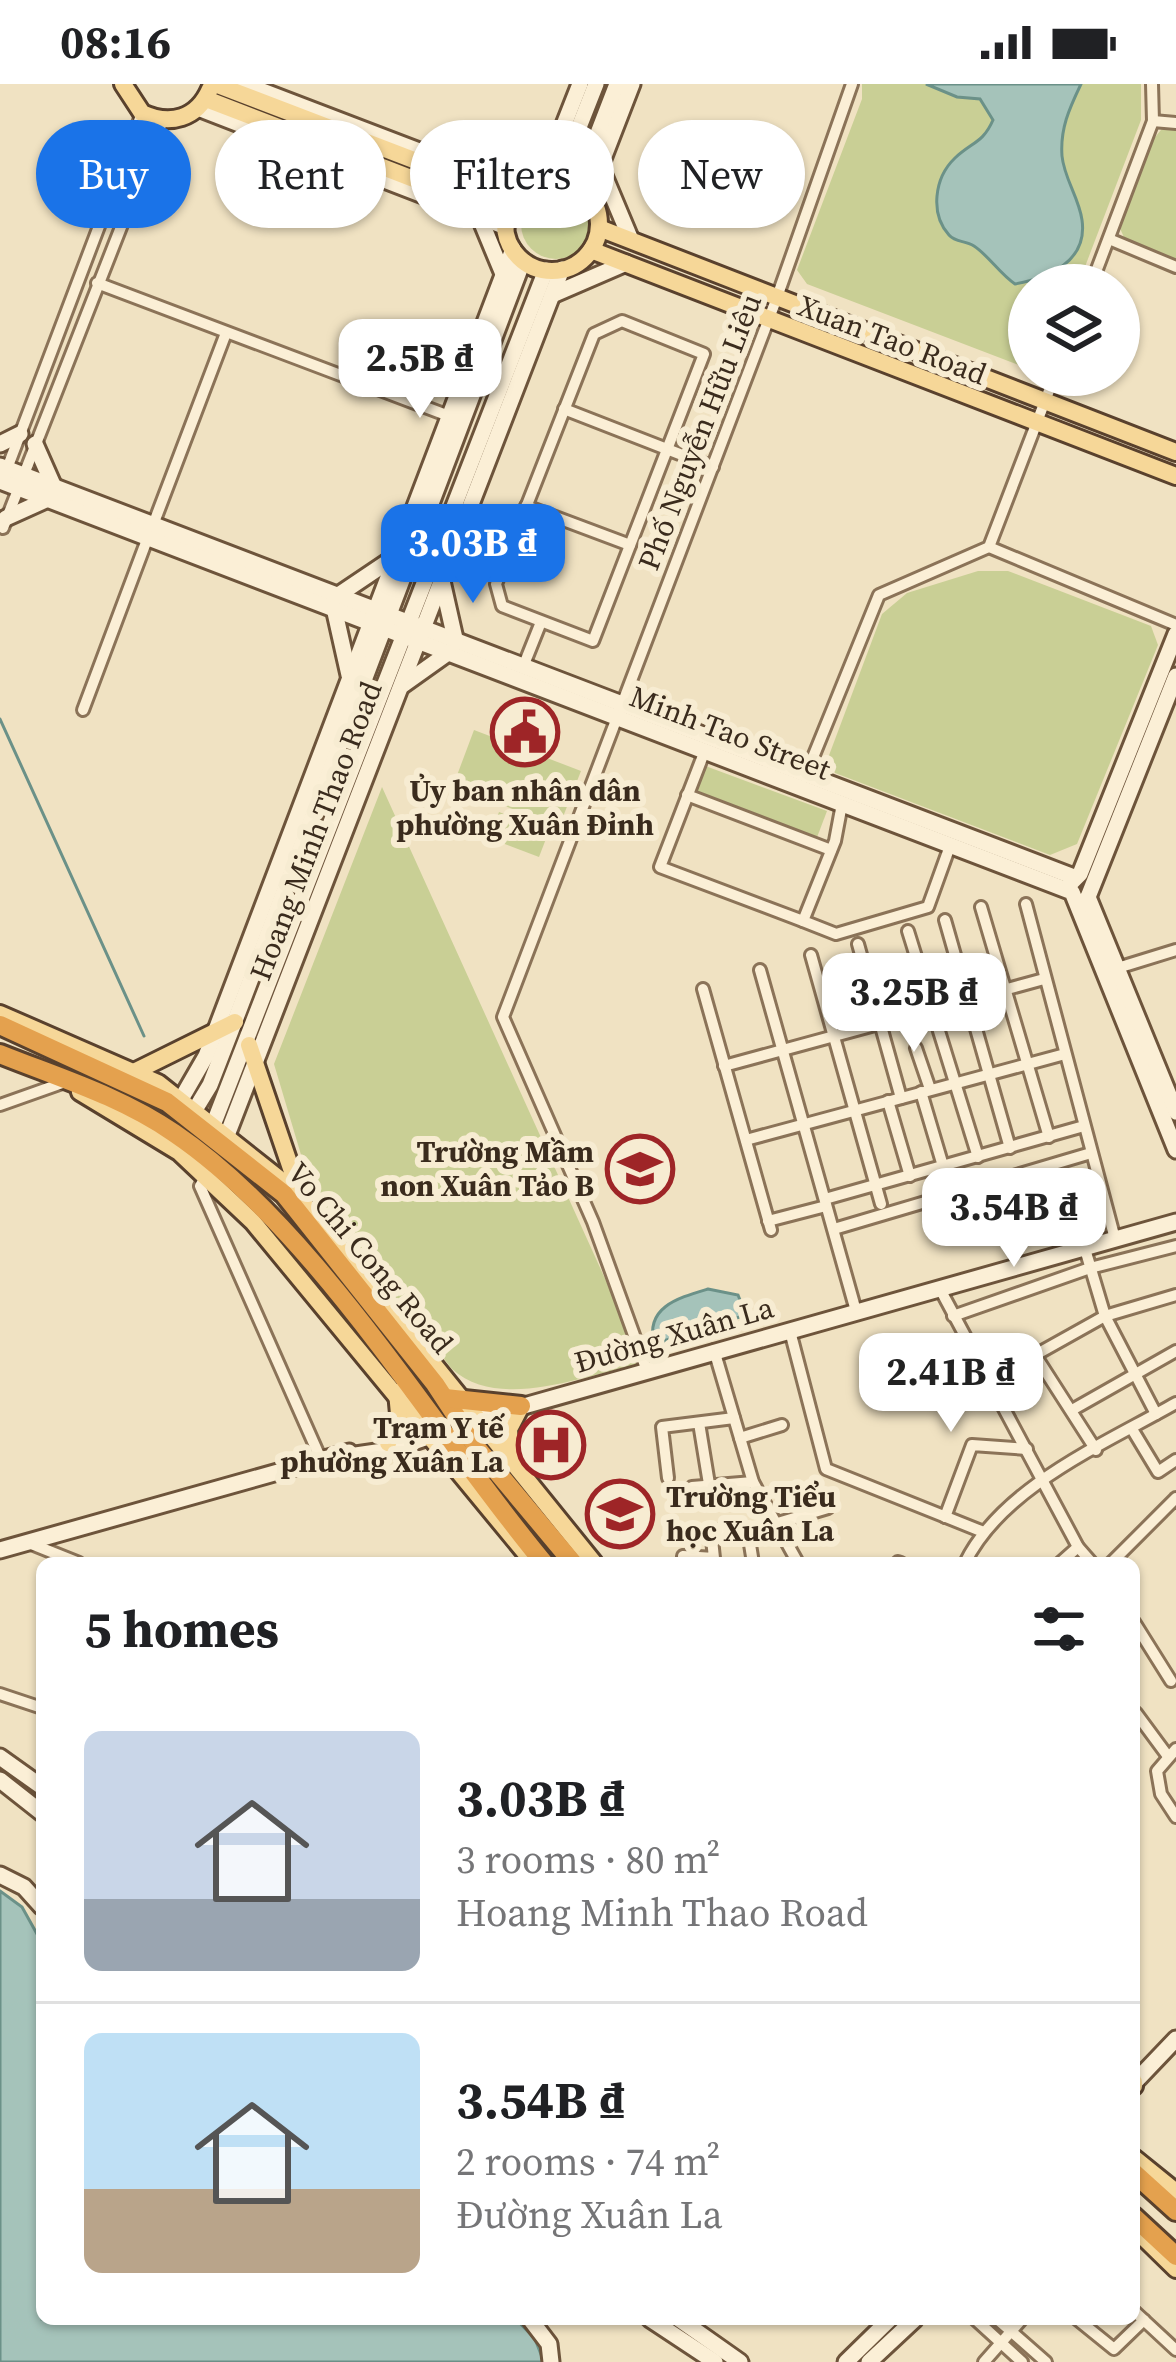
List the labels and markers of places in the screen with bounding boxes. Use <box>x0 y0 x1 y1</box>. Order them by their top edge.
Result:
pin: 2.5B ₫ <box>322 319 518 421</box>
pin: 3.03B ₫ <box>362 504 584 606</box>
public building icon: Ủy ban nhân dân phường Xuân Đỉnh <box>490 697 560 767</box>
place label: Ủy ban nhân dân phường Xuân Đỉnh <box>396 770 654 845</box>
pin: 3.25B ₫ <box>803 953 1025 1055</box>
place label: Trường Mầm non Xuân Tảo B <box>380 1131 594 1206</box>
school or university icon: Trường Mầm non Xuân Tảo B <box>605 1134 675 1204</box>
pin: 3.54B ₫ <box>903 1168 1125 1270</box>
pin: 2.41B ₫ <box>840 1333 1062 1435</box>
place label: Trạm Y tế phường Xuân La <box>280 1407 505 1482</box>
hospital icon: Trạm Y tế phường Xuân La <box>516 1410 586 1480</box>
place label: Trường Tiểu học Xuân La <box>666 1476 836 1551</box>
school or university icon: Trường Tiểu học Xuân La <box>585 1479 655 1549</box>

